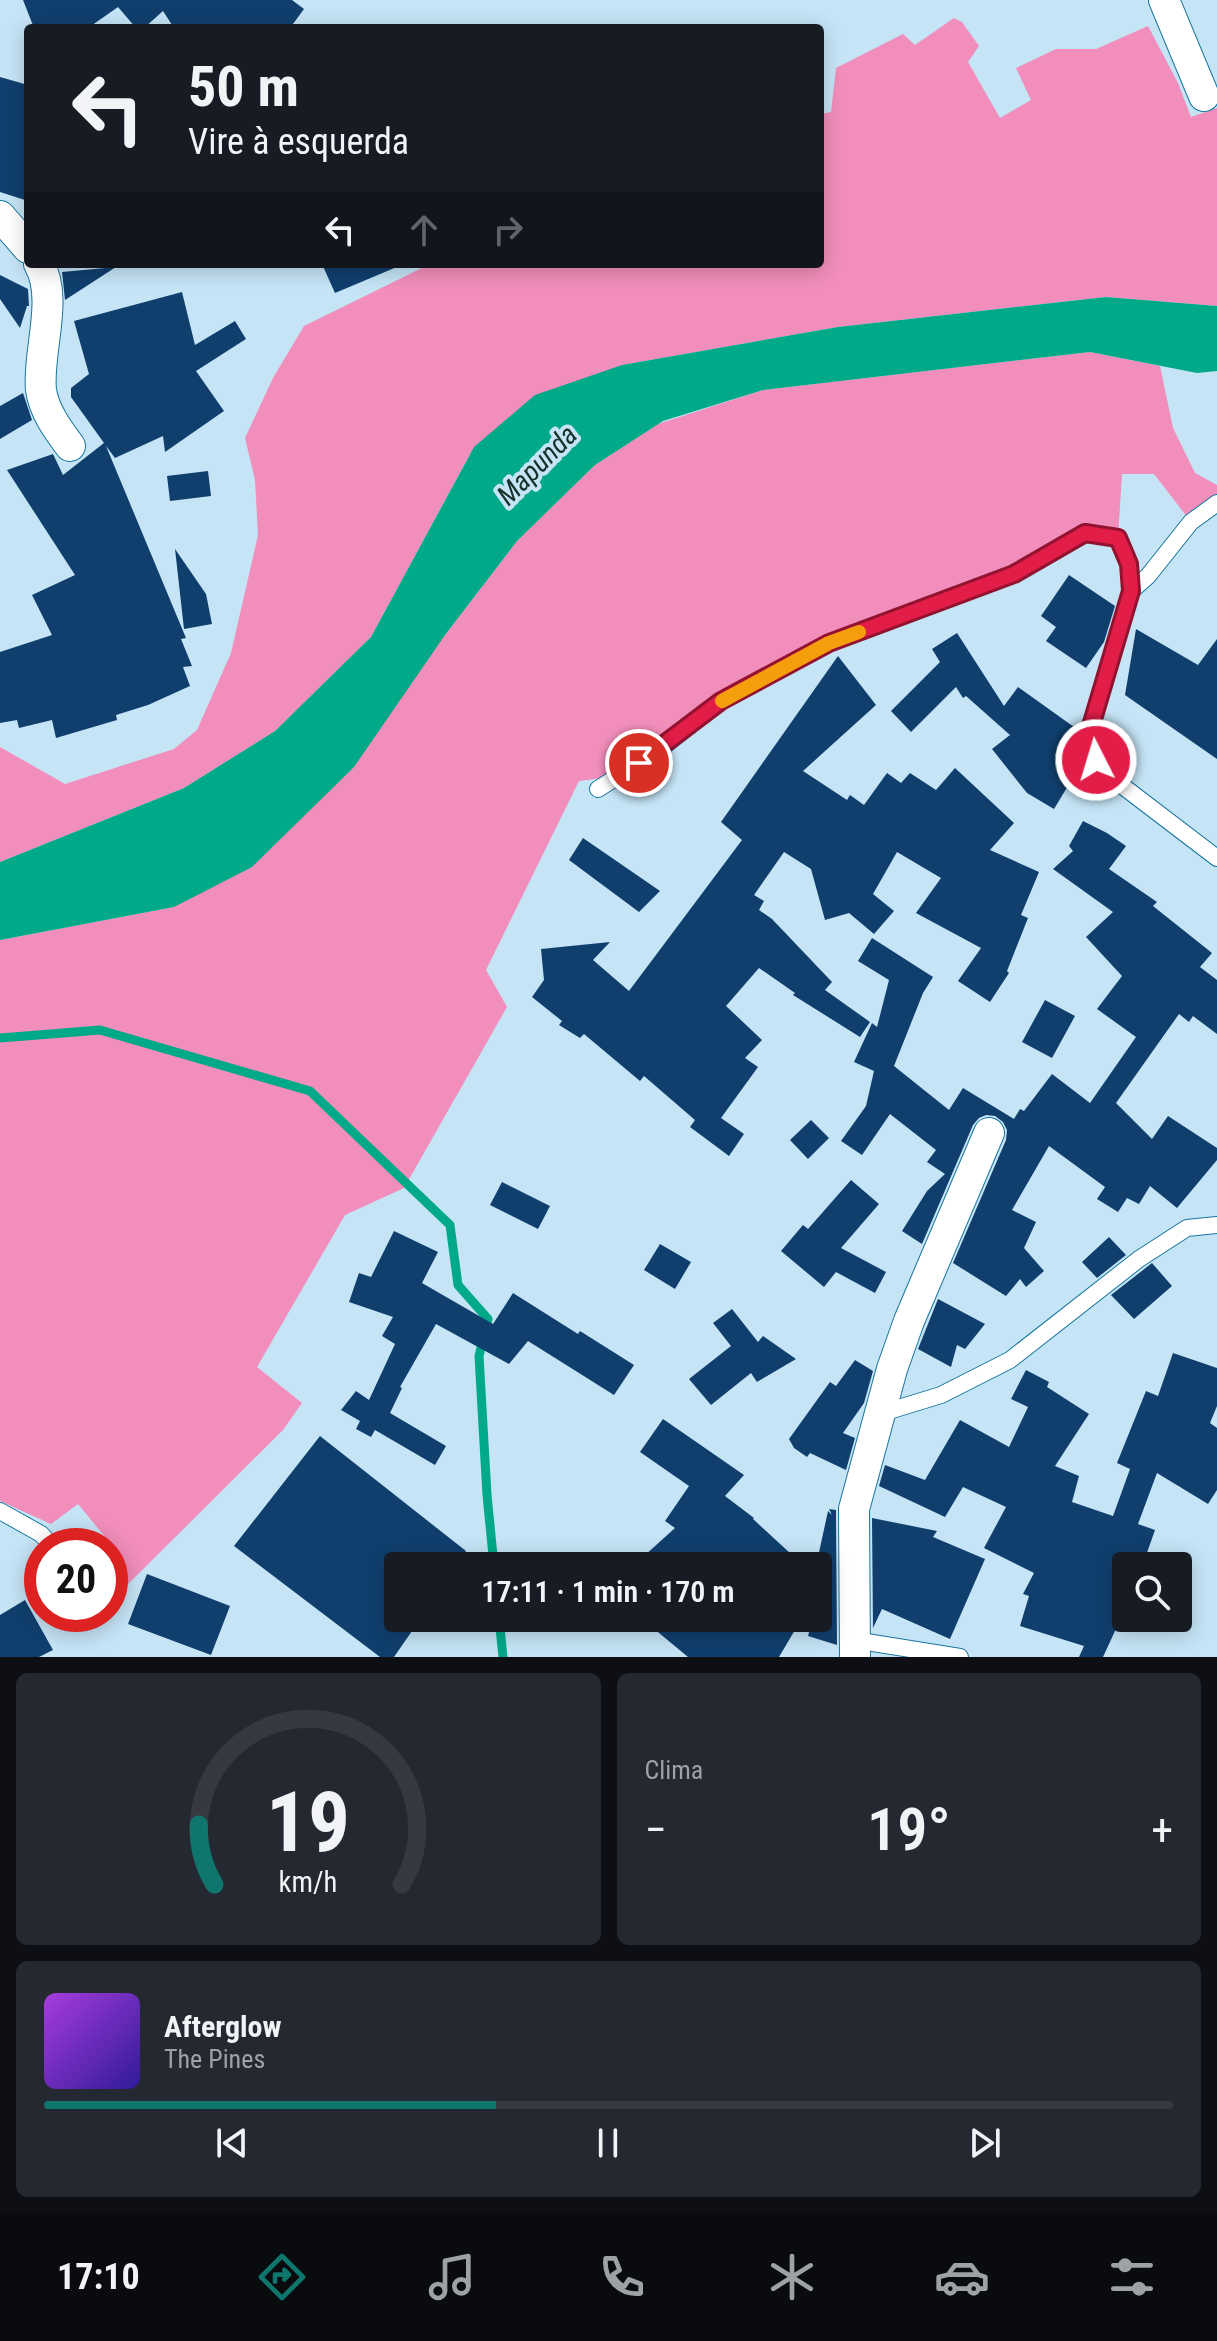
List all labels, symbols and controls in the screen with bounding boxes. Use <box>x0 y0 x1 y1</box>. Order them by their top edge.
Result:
text: 50 m <box>188 54 299 120</box>
icon: left <box>56 56 160 160</box>
text: Vire à esquerda <box>188 121 409 163</box>
icon: left <box>318 208 362 252</box>
icon: ahead <box>402 208 446 252</box>
icon: right <box>486 208 530 252</box>
water label: Mapunda <box>490 418 584 512</box>
position arrow <box>1054 718 1138 802</box>
pin <box>605 729 673 797</box>
icon: arrive <box>617 741 661 785</box>
speed limit sign: 20 <box>24 1528 128 1632</box>
map controls <box>1112 1552 1192 1632</box>
button: search <box>1112 1552 1192 1632</box>
text: 17:11 · 1 min · 170 m <box>481 1574 735 1609</box>
text: Clima <box>645 1755 703 1785</box>
text: 19 <box>266 1774 350 1871</box>
text: 19° <box>867 1794 951 1865</box>
text: − <box>645 1804 667 1856</box>
text: + <box>1151 1804 1173 1856</box>
text: km/h <box>279 1865 338 1899</box>
text: Afterglow <box>164 2009 282 2044</box>
text: The Pines <box>164 2044 265 2074</box>
icon: previous <box>210 2121 254 2165</box>
icon: pause <box>586 2121 630 2165</box>
icon: next <box>963 2121 1007 2165</box>
icon: directions <box>254 2249 310 2305</box>
icon: music <box>424 2249 480 2305</box>
icon: phone <box>594 2249 650 2305</box>
icon: climate <box>764 2249 820 2305</box>
icon: car <box>934 2249 990 2305</box>
icon: filters <box>1104 2249 1160 2305</box>
text: 17:10 <box>57 2256 140 2298</box>

